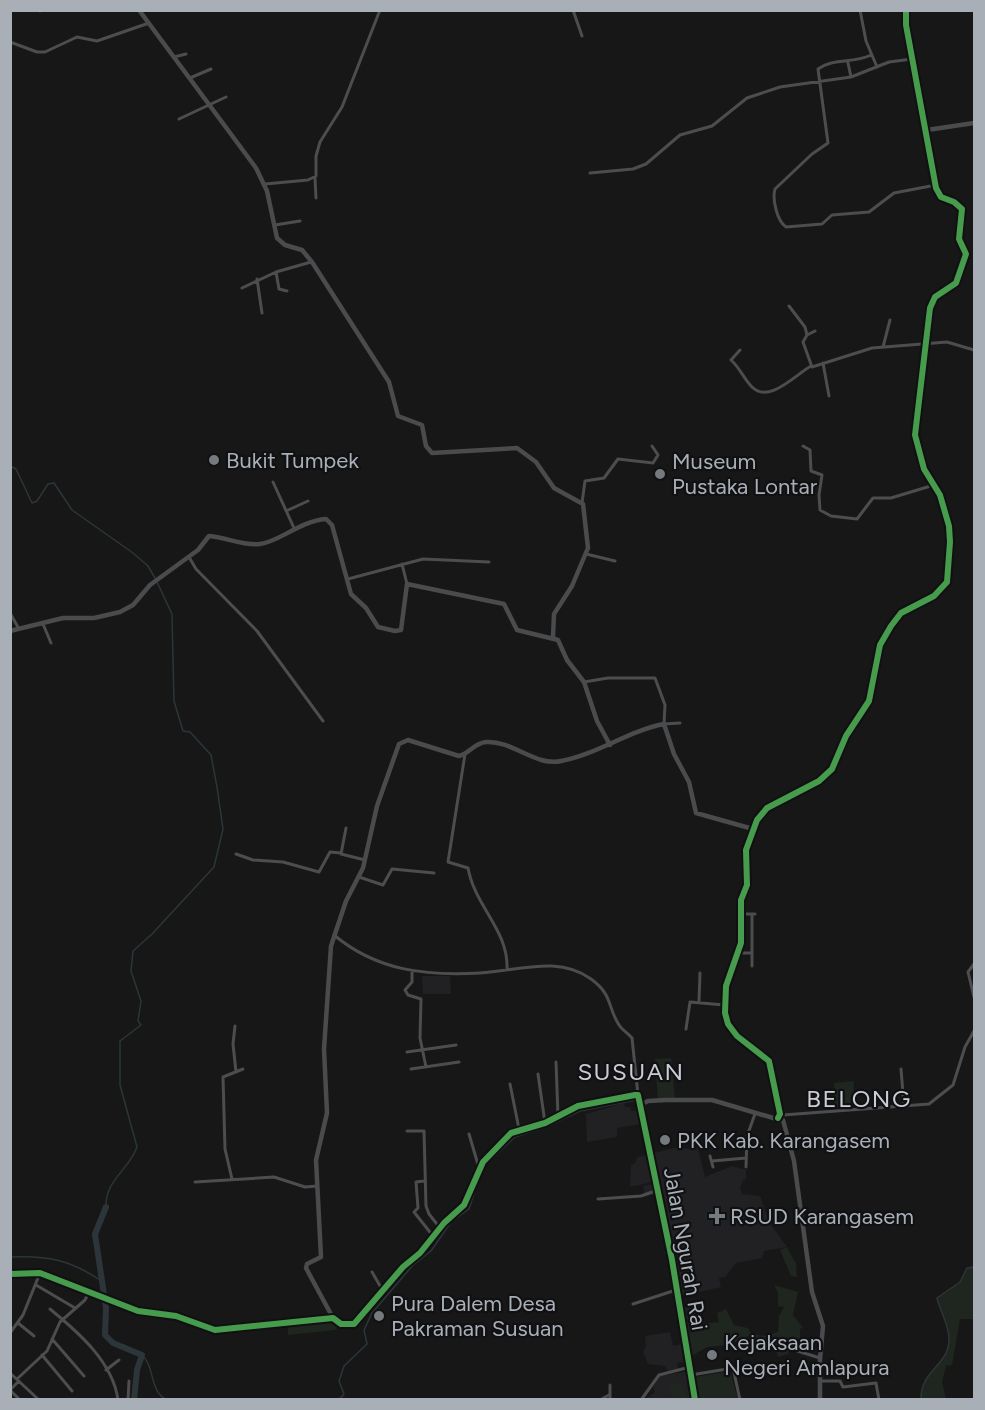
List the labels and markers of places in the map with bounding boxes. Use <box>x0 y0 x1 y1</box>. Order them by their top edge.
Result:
place label: Bukit Tumpek <box>226 447 359 474</box>
place label: Museum Pustaka Lontar <box>672 448 818 500</box>
marker: Bukit Tumpek <box>207 453 221 467</box>
marker: Museum Pustaka Lontar <box>653 467 667 481</box>
place label: PKK Kab. Karangasem <box>677 1127 890 1154</box>
marker: PKK Kab. Karangasem <box>658 1133 672 1147</box>
place label: RSUD Karangasem <box>730 1203 914 1230</box>
marker: RSUD Karangasem <box>708 1207 726 1225</box>
place label: Pura Dalem Desa Pakraman Susuan <box>391 1290 564 1342</box>
marker: Pura Dalem Desa Pakraman Susuan <box>372 1309 386 1323</box>
place label: Kejaksaan Negeri Amlapura <box>724 1329 890 1381</box>
marker: Kejaksaan Negeri Amlapura <box>705 1348 719 1362</box>

